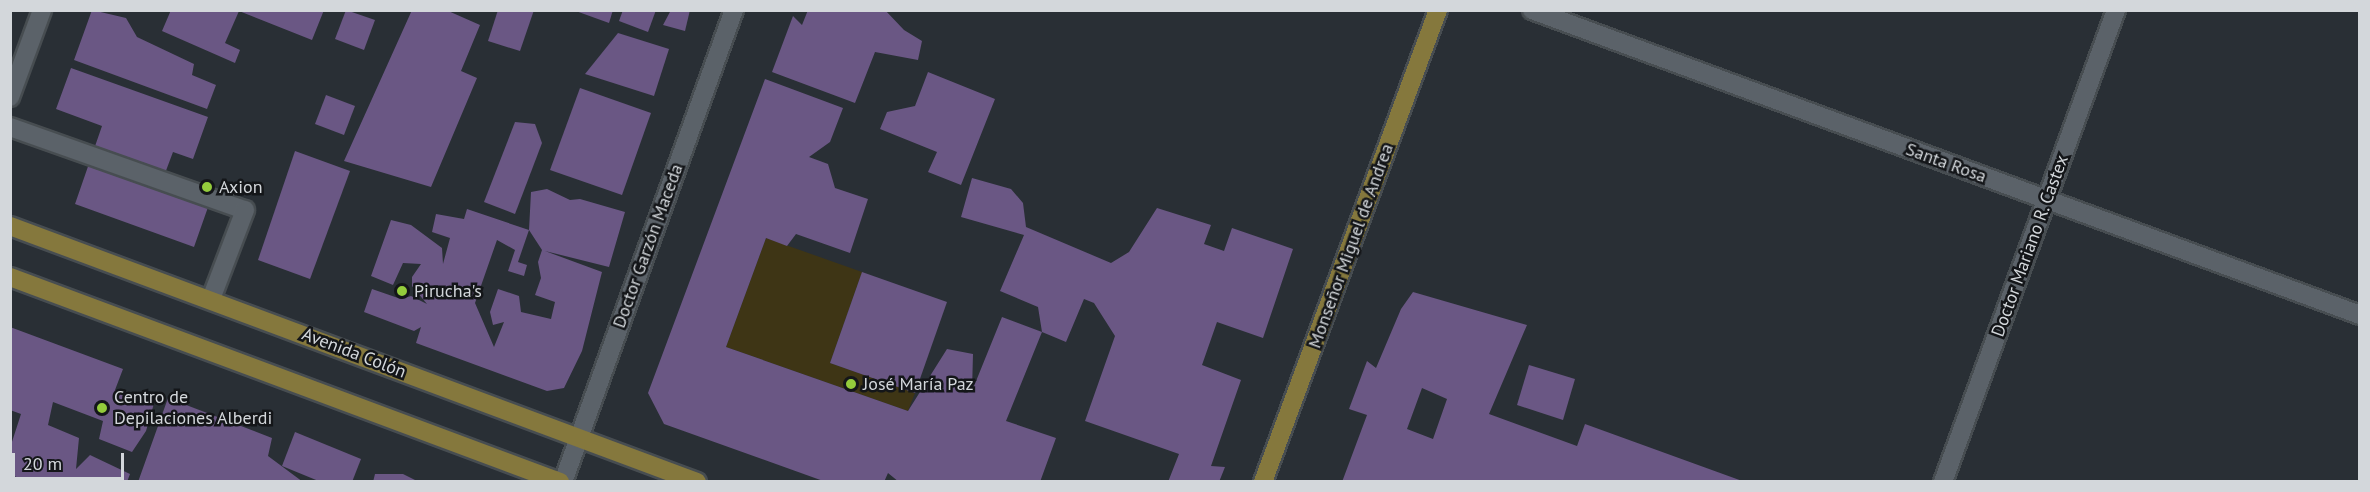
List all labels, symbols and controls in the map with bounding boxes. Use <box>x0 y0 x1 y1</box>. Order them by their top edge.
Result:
street label: Santa Rosa <box>1903 138 1989 188</box>
street label: Monseñor Miguel de Andrea <box>1304 141 1398 351</box>
street label: Doctor Mariano R. Castex <box>1987 152 2073 340</box>
street label: Doctor Garzón Maceda <box>608 161 688 331</box>
place label: Axion <box>219 176 263 198</box>
marker: Axion <box>200 180 214 194</box>
place label: Pirucha's <box>414 280 482 302</box>
marker: Pirucha's <box>395 284 409 298</box>
street label: Avenida Colón <box>299 323 409 383</box>
place label: José María Paz <box>863 373 974 395</box>
marker: José María Paz <box>844 377 858 391</box>
place label: Centro de Depilaciones Alberdi <box>114 387 273 430</box>
marker: Centro de Depilaciones Alberdi <box>95 401 109 415</box>
scale bar <box>15 441 128 479</box>
text: 20 m <box>23 452 62 475</box>

